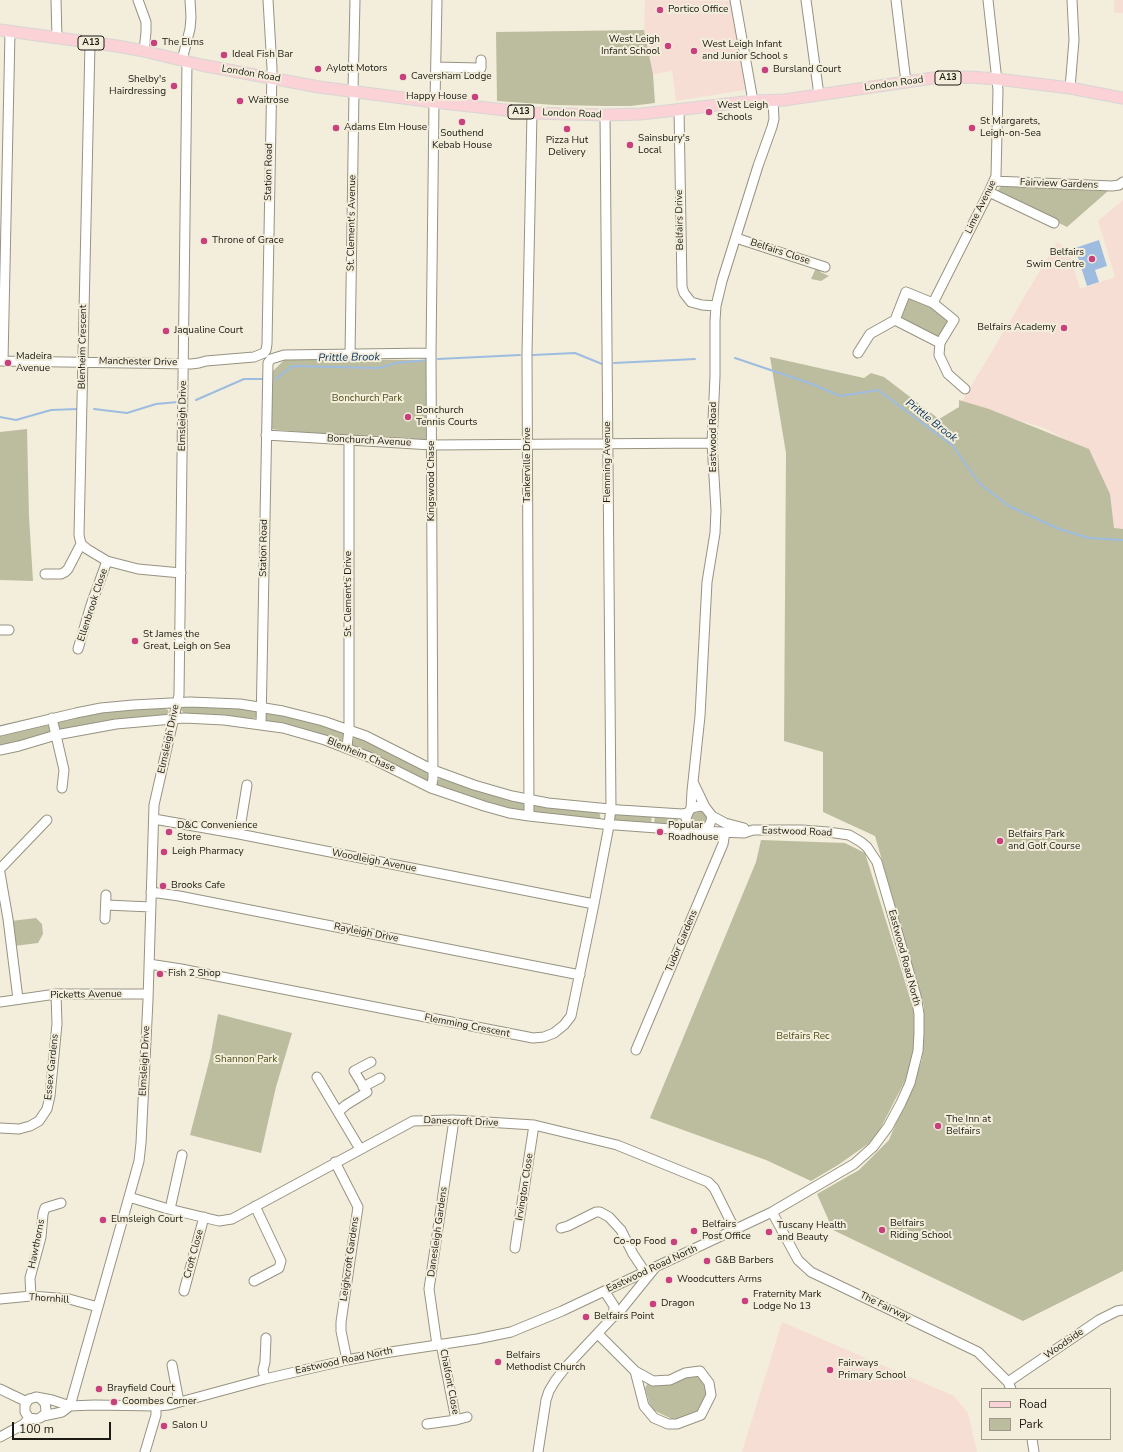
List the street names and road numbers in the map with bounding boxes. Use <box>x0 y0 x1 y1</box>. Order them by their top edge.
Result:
road number: A13 <box>78 36 104 50</box>
street label: London Road <box>221 63 281 85</box>
road number: A13 <box>935 71 961 85</box>
street label: London Road <box>864 74 924 94</box>
road number: A13 <box>508 105 534 119</box>
street label: London Road <box>542 107 602 121</box>
street label: Station Road <box>262 143 276 201</box>
street label: St. Clement's Avenue <box>345 175 359 271</box>
street label: Fairview Gardens <box>1020 177 1098 191</box>
street label: Lime Avenue <box>963 178 999 236</box>
street label: Belfairs Drive <box>673 190 687 250</box>
street label: Belfairs Close <box>749 237 811 267</box>
street label: Blenheim Crescent <box>76 305 90 389</box>
street label: Manchester Drive <box>99 355 177 369</box>
street label: Elmsleigh Drive <box>176 381 190 451</box>
street label: Eastwood Road <box>708 402 720 472</box>
street label: Flemming Avenue <box>602 421 614 503</box>
street label: Tankerville Drive <box>522 427 534 503</box>
street label: Bonchurch Avenue <box>327 433 411 449</box>
street label: Kingswood Chase <box>426 441 438 521</box>
street label: Station Road <box>257 519 271 577</box>
street label: St. Clement's Drive <box>343 551 355 637</box>
street label: Ellenbrook Close <box>76 567 110 643</box>
street label: Elmsleigh Drive <box>156 703 182 775</box>
street label: Blenheim Chase <box>325 735 397 775</box>
street label: Eastwood Road <box>762 825 832 839</box>
street label: Woodleigh Avenue <box>331 847 417 875</box>
street label: Tudor Gardens <box>664 908 700 974</box>
street label: Eastwood Road North <box>885 909 923 1007</box>
street label: Rayleigh Drive <box>333 921 399 945</box>
street label: Picketts Avenue <box>50 988 122 1002</box>
street label: Flemming Crescent <box>423 1012 511 1040</box>
street label: Elmsleigh Drive <box>137 1025 153 1097</box>
street label: Essex Gardens <box>43 1033 61 1101</box>
street label: Danescroft Drive <box>423 1115 499 1129</box>
street label: Irvington Close <box>514 1152 536 1222</box>
street label: Danesleigh Gardens <box>426 1186 450 1278</box>
street label: Leighcroft Gardens <box>338 1216 362 1302</box>
street label: Hawthorns <box>26 1218 48 1270</box>
street label: Croft Close <box>182 1228 206 1280</box>
street label: Eastwood Road North <box>605 1243 699 1295</box>
street label: The Fairway <box>858 1290 912 1324</box>
street label: Thornhill <box>28 1292 70 1306</box>
street label: Woodside <box>1042 1326 1086 1362</box>
street label: Eastwood Road North <box>294 1345 394 1377</box>
street label: Chalfont Close <box>437 1348 461 1416</box>

